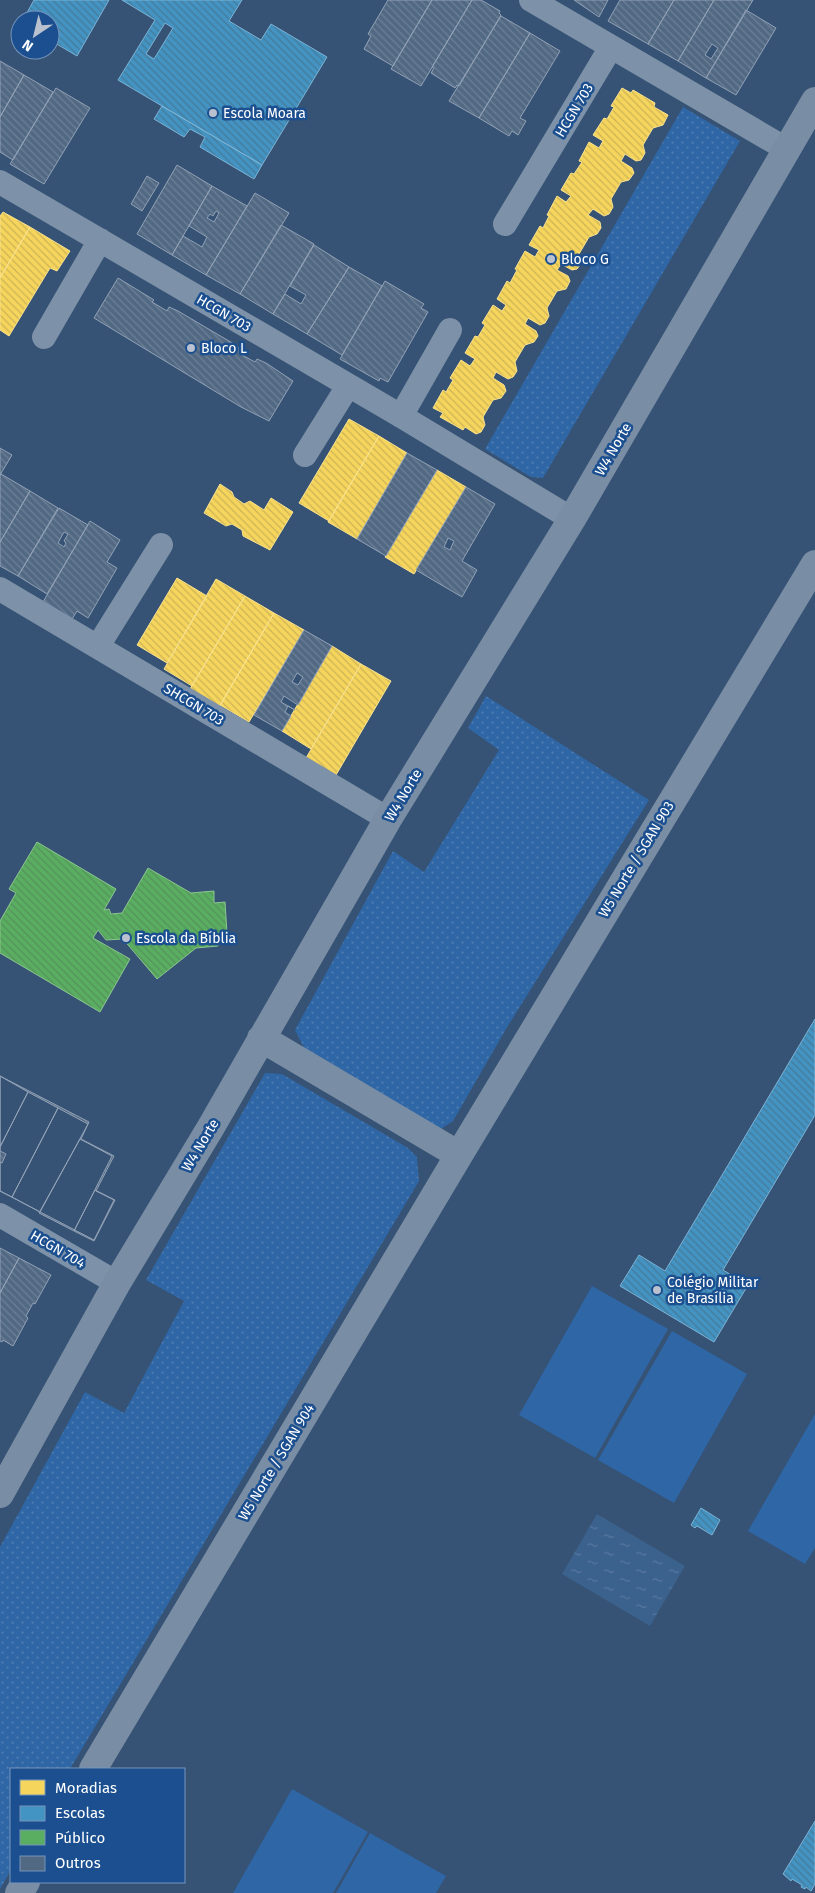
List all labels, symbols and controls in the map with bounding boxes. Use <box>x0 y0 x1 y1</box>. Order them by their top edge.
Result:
north arrow <box>10 10 60 60</box>
text: N <box>19 36 37 55</box>
street label: HCGN 703 <box>552 80 597 140</box>
place label: Escola Moara <box>223 105 306 122</box>
marker: Escola Moara <box>207 107 219 119</box>
place label: Bloco G <box>561 251 609 268</box>
marker: Bloco G <box>545 253 557 265</box>
street label: HCGN 703 <box>194 291 254 336</box>
place label: Bloco L <box>201 340 247 357</box>
marker: Bloco L <box>185 342 197 354</box>
street label: W4 Norte <box>592 420 635 479</box>
street label: SHCGN 703 <box>160 680 227 729</box>
street label: W4 Norte <box>381 766 426 825</box>
street label: W5 Norte / SGAN 903 <box>595 798 678 920</box>
place label: Escola da Bíblia <box>136 930 236 947</box>
marker: Escola da Bíblia <box>120 932 132 944</box>
street label: W4 Norte <box>178 1116 223 1175</box>
street label: HCGN 704 <box>27 1227 89 1272</box>
place label: Colégio Militar de Brasília <box>667 1274 759 1307</box>
marker: Colégio Militar de Brasília <box>651 1284 663 1296</box>
street label: W5 Norte / SGAN 904 <box>235 1400 318 1524</box>
legend <box>10 1768 185 1883</box>
text: Moradias <box>55 1779 117 1797</box>
text: Escolas <box>55 1804 105 1822</box>
text: Público <box>55 1829 105 1847</box>
text: Outros <box>55 1854 101 1872</box>

